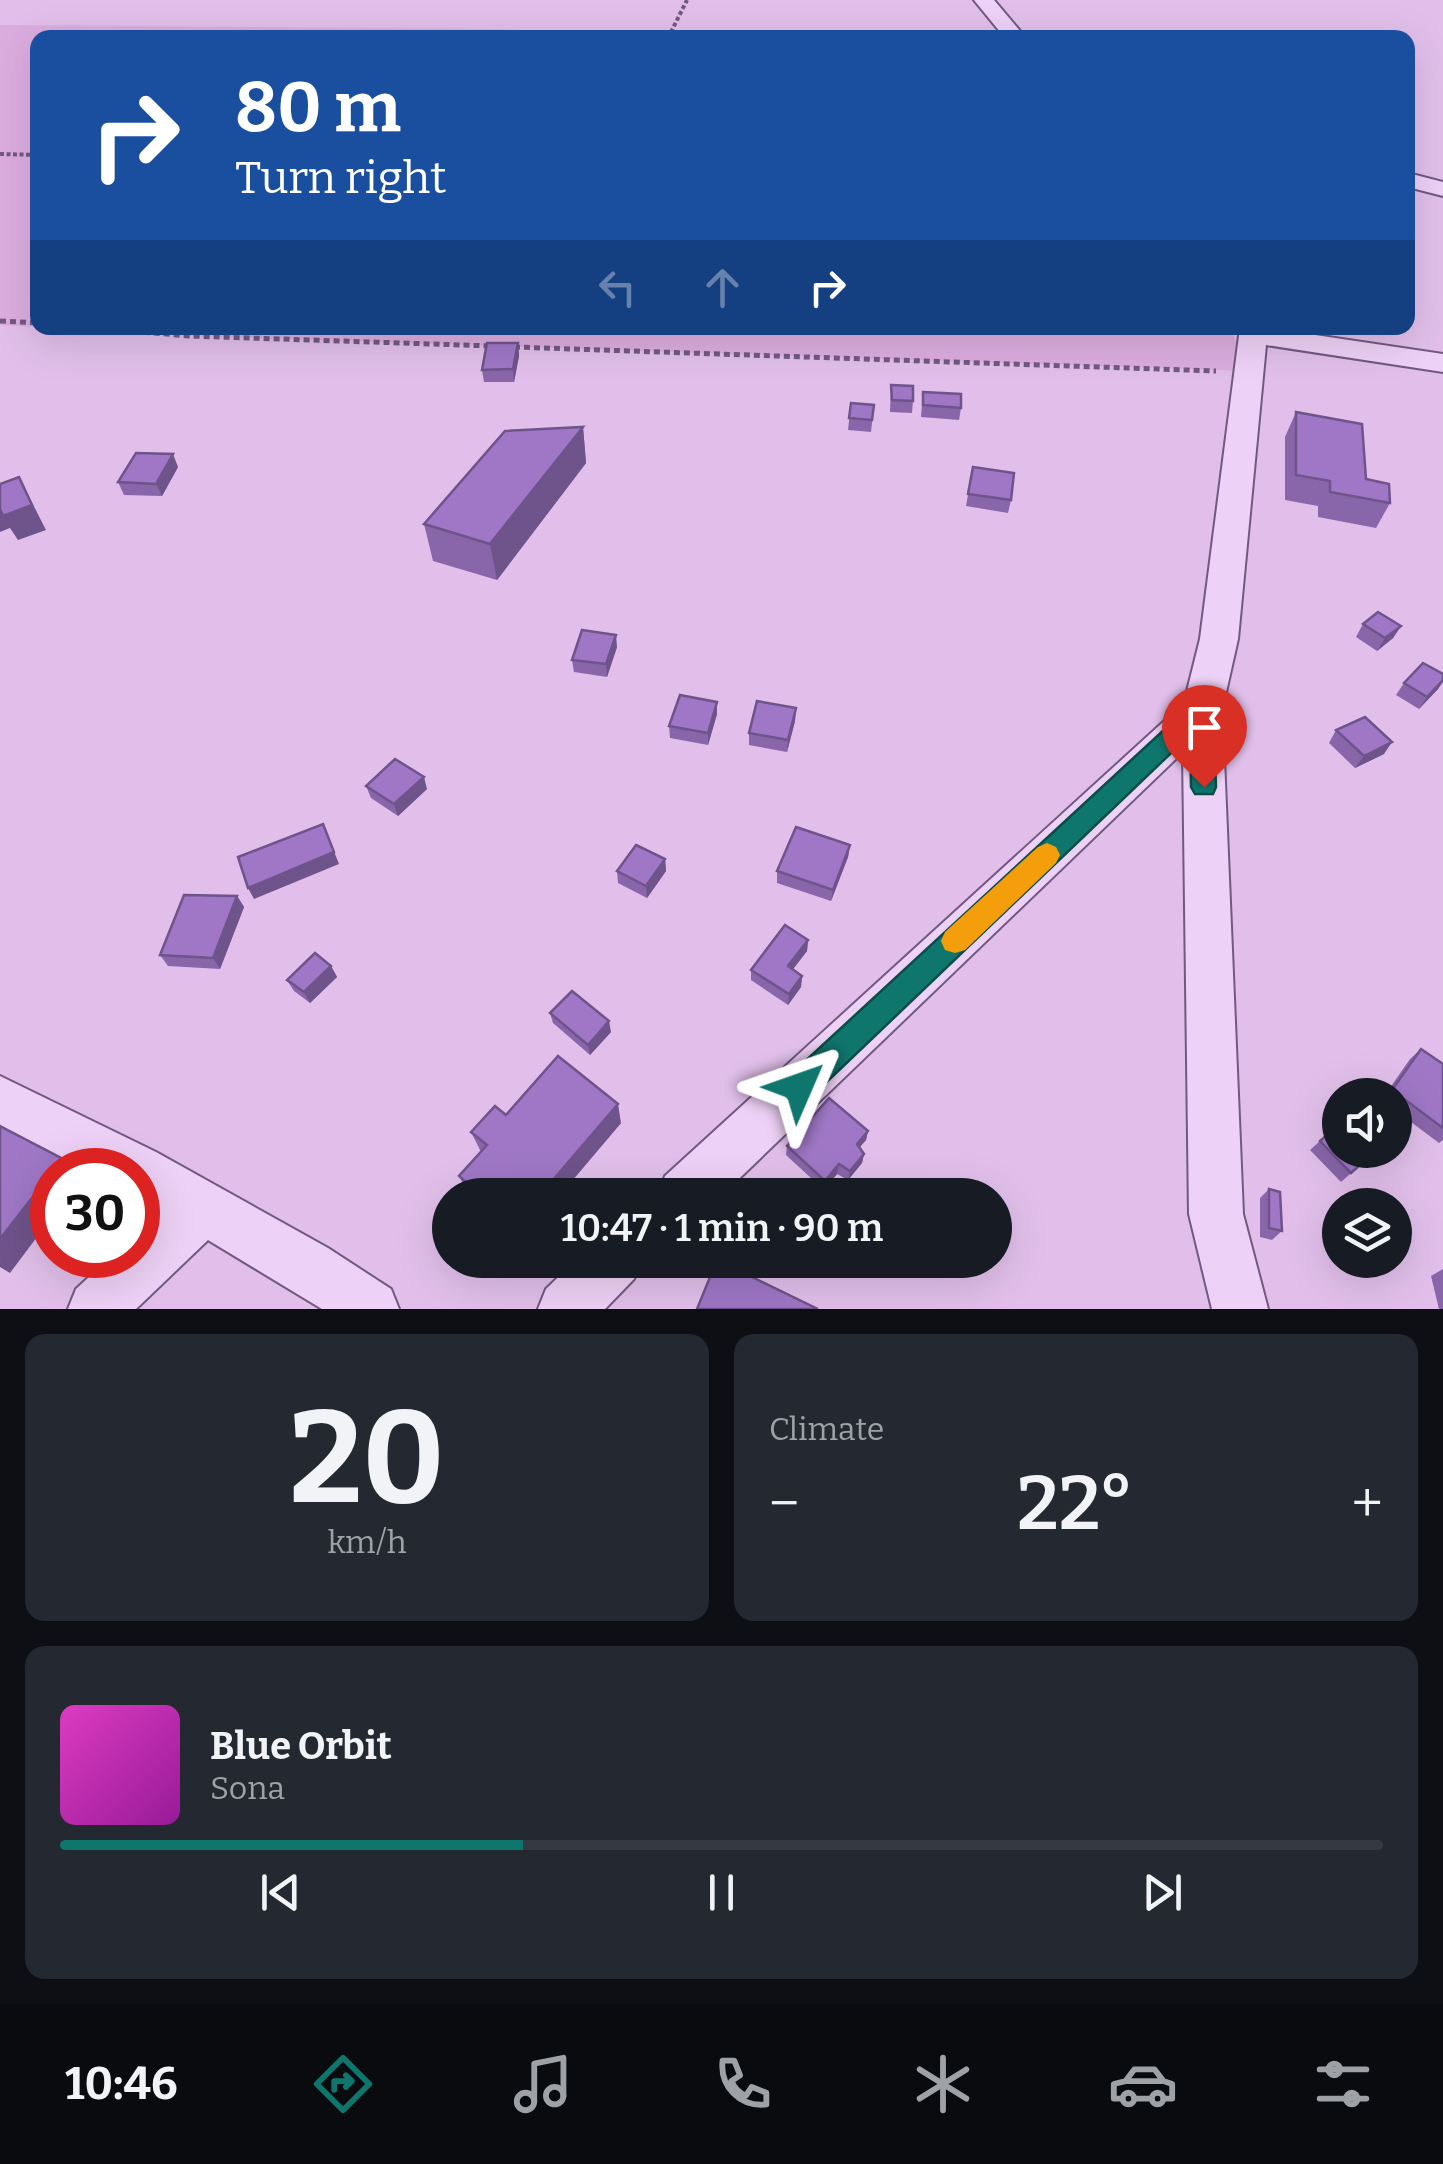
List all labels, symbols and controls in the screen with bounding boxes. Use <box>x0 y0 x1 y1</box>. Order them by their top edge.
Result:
text: 80 m <box>235 66 401 150</box>
icon: right <box>70 70 200 200</box>
text: Turn right <box>235 151 447 205</box>
icon: left <box>590 260 645 315</box>
icon: ahead <box>695 260 750 315</box>
icon: right <box>800 260 855 315</box>
pin <box>1162 685 1247 788</box>
icon: arrive <box>1177 700 1232 755</box>
position arrow <box>747 1035 851 1139</box>
map controls <box>1322 1078 1412 1278</box>
button: sound <box>1322 1078 1412 1168</box>
speed limit sign: 30 <box>30 1148 160 1278</box>
button: layers <box>1322 1188 1412 1278</box>
text: 10:47 · 1 min · 90 m <box>561 1205 883 1251</box>
text: 20 <box>289 1380 445 1536</box>
text: Climate <box>769 1410 884 1448</box>
text: 22° <box>1017 1459 1134 1549</box>
text: − <box>769 1471 799 1537</box>
text: + <box>1352 1471 1383 1537</box>
text: km/h <box>327 1523 407 1561</box>
text: Blue Orbit <box>210 1723 392 1769</box>
text: Sona <box>210 1769 285 1807</box>
icon: previous <box>253 1865 308 1920</box>
icon: pause <box>694 1865 749 1920</box>
icon: next <box>1135 1865 1190 1920</box>
icon: directions <box>308 2049 378 2119</box>
icon: music <box>508 2049 578 2119</box>
icon: phone <box>708 2049 778 2119</box>
icon: climate <box>908 2049 978 2119</box>
icon: car <box>1108 2049 1178 2119</box>
icon: filters <box>1308 2049 1378 2119</box>
text: 10:46 <box>65 2057 178 2111</box>

